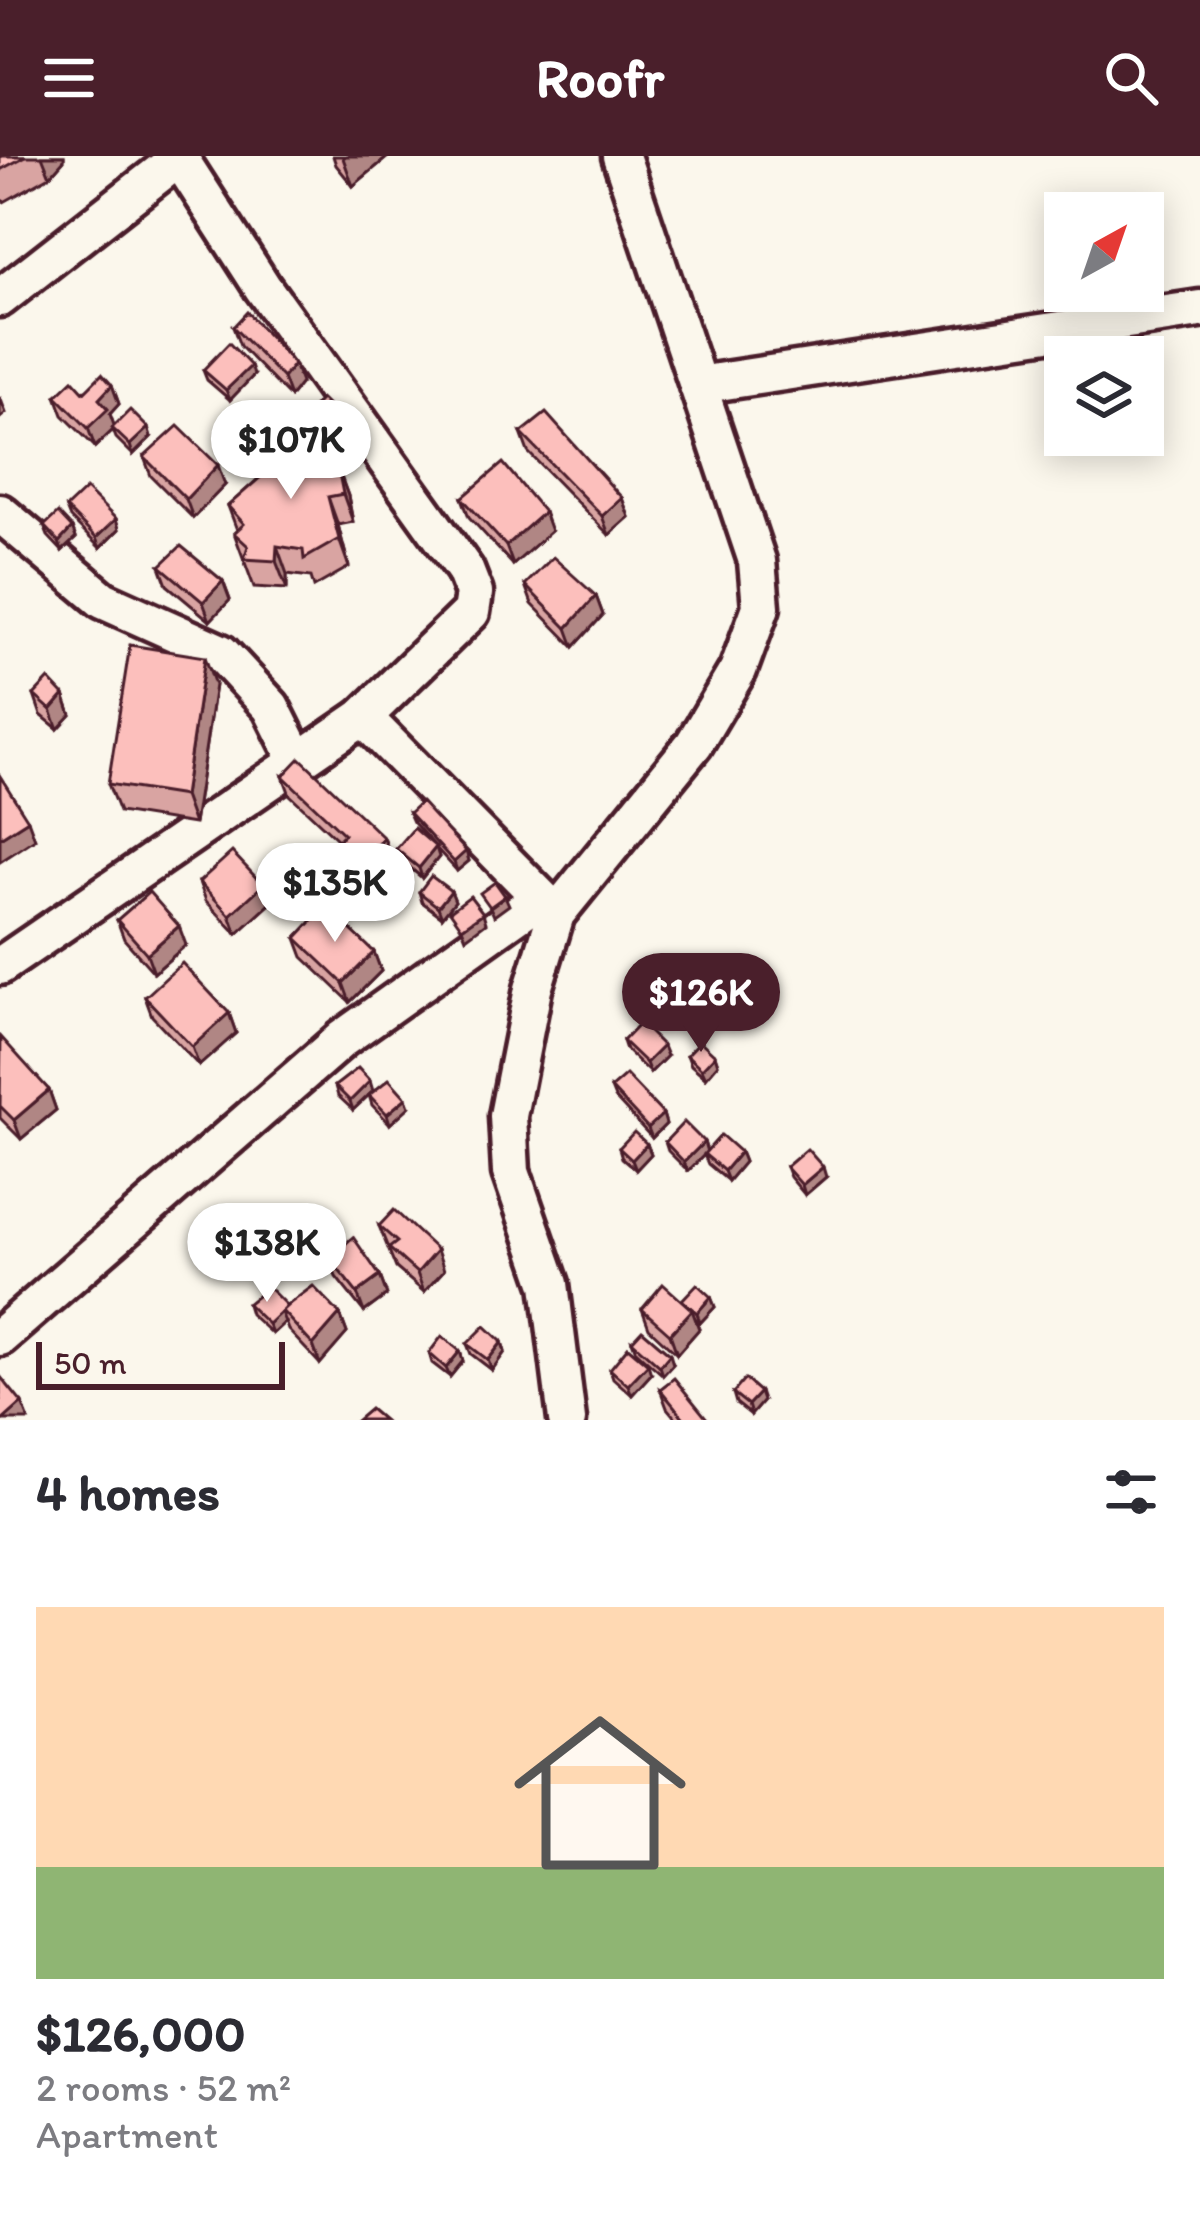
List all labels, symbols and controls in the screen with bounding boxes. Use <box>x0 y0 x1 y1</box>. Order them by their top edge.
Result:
icon: menu <box>36 45 102 111</box>
icon: search <box>1098 45 1164 111</box>
text: Roofr <box>536 46 664 111</box>
north arrow <box>1044 192 1164 312</box>
map controls <box>1044 192 1164 456</box>
button: layers <box>1044 336 1164 456</box>
pin: $107K <box>207 400 375 502</box>
text: $107K <box>238 415 344 462</box>
pin: $135K <box>251 843 419 945</box>
text: $135K <box>283 858 387 905</box>
pin: $126K <box>617 953 785 1055</box>
text: $126K <box>649 968 753 1015</box>
pin: $138K <box>183 1203 351 1305</box>
text: $138K <box>214 1218 320 1265</box>
scale bar <box>36 1336 285 1389</box>
text: 50 m <box>54 1343 127 1382</box>
icon: filters <box>1098 1459 1164 1525</box>
text: 4 homes <box>36 1462 220 1523</box>
icon: home <box>492 1685 708 1901</box>
text: $126,000 <box>36 2003 246 2064</box>
text: 2 rooms · 52 m² <box>36 2064 291 2111</box>
text: Apartment <box>36 2111 218 2158</box>

